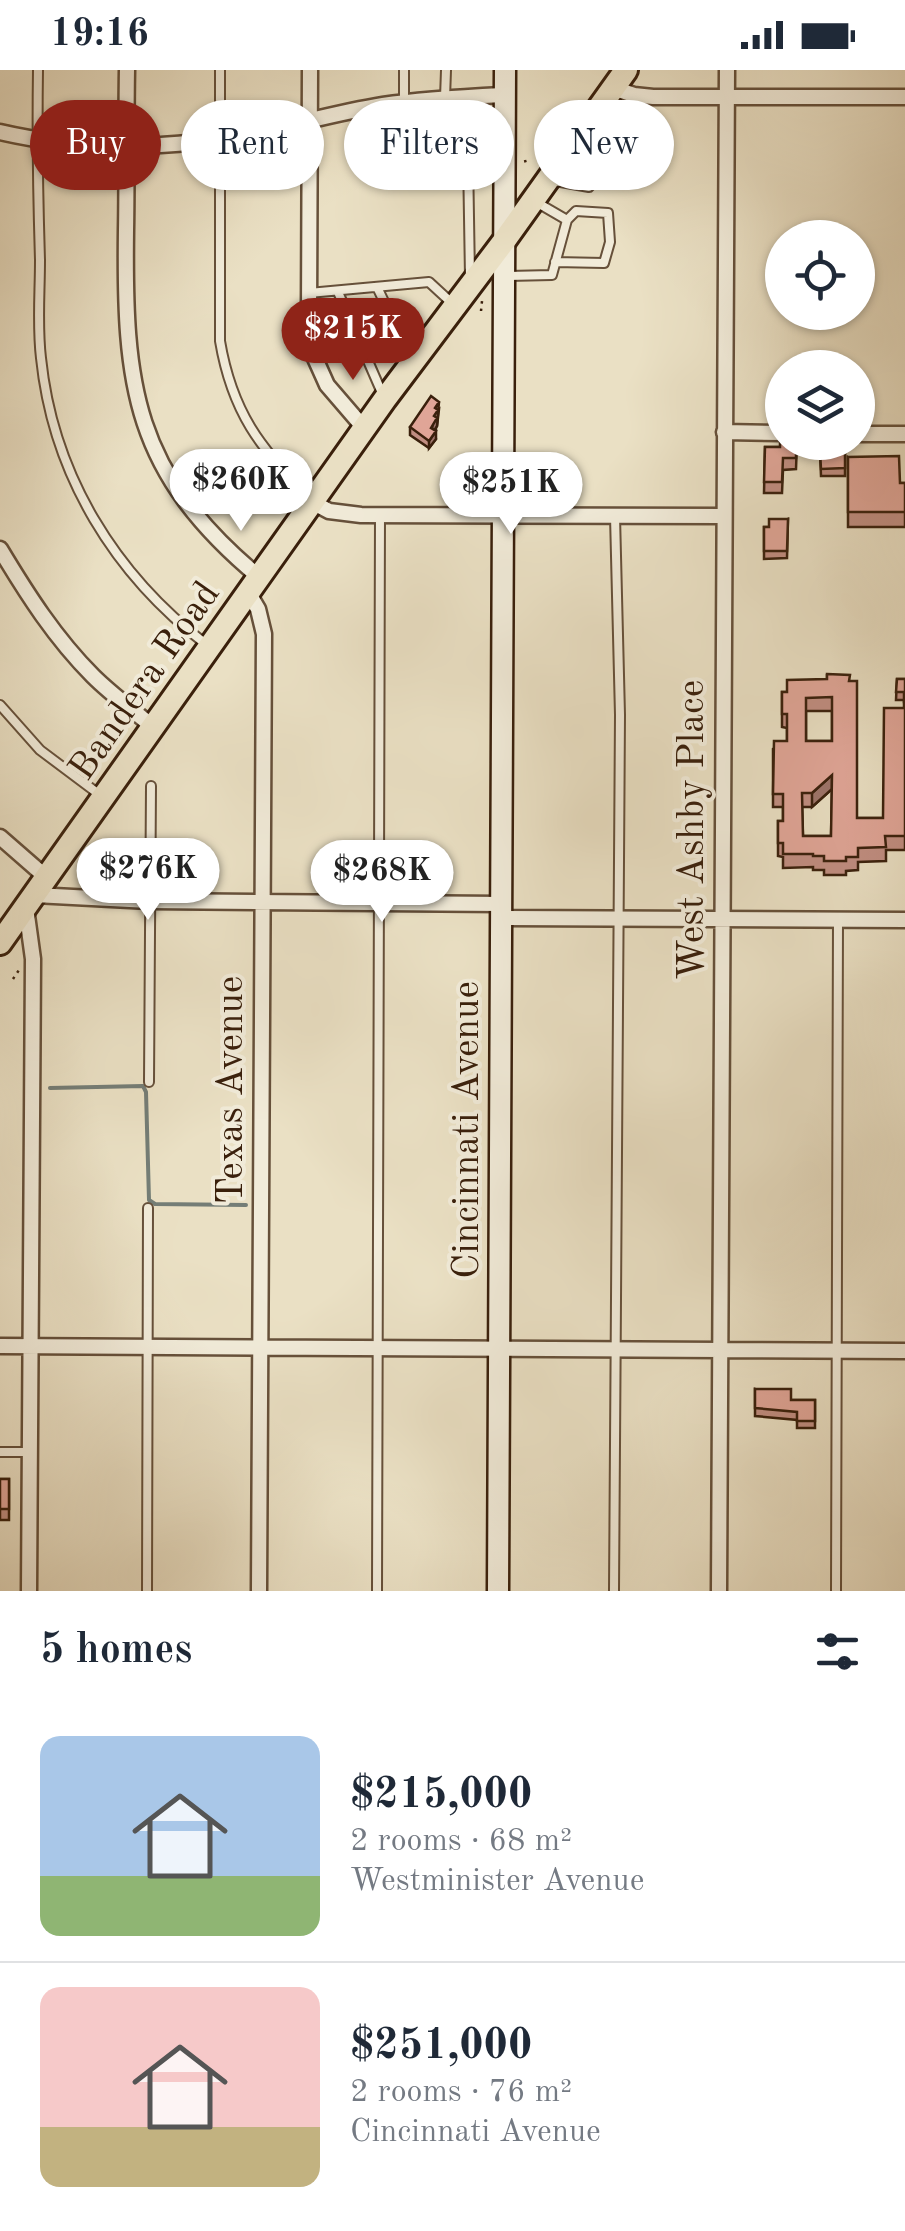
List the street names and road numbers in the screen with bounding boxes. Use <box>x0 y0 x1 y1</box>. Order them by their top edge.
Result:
street label: Bandera Road <box>63 576 228 788</box>
street label: West Ashby Place <box>674 680 712 980</box>
street label: Texas Avenue <box>213 976 251 1204</box>
street label: Cincinnati Avenue <box>449 981 487 1279</box>

